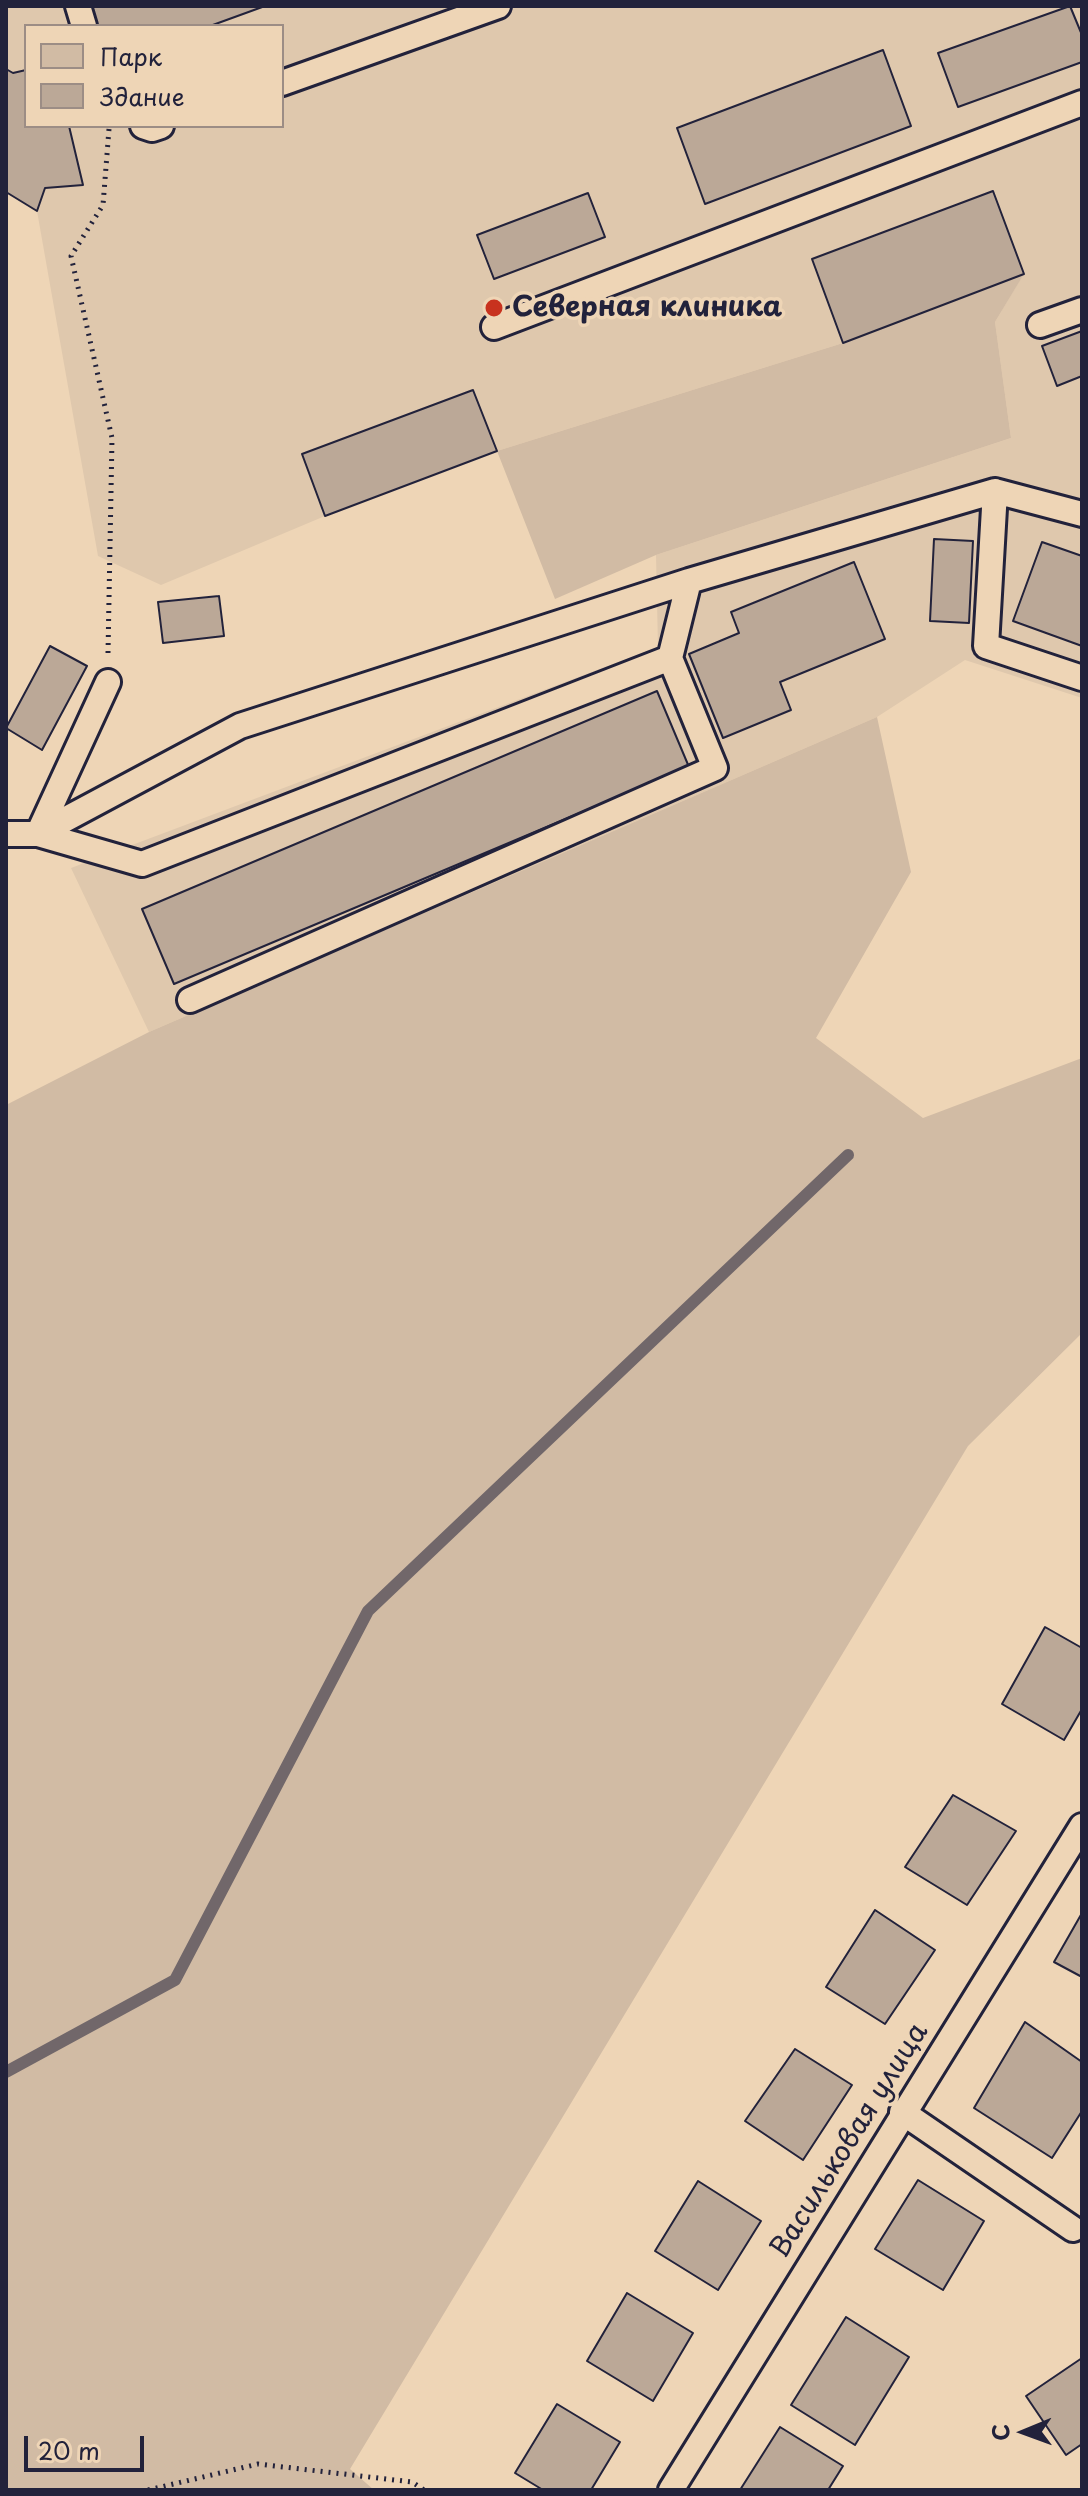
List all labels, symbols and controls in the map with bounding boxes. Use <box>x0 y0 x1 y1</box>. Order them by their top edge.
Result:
legend <box>24 24 284 128</box>
text: Парк <box>100 38 162 74</box>
text: Здание <box>100 78 185 114</box>
place label: Северная клиника <box>512 291 782 325</box>
marker: Северная клиника <box>483 297 505 319</box>
street label: Васильковая улица <box>764 2017 936 2265</box>
north arrow <box>984 2392 1064 2472</box>
scale bar <box>28 2420 148 2470</box>
text: С <box>983 2424 1016 2441</box>
text: 20 m <box>38 2432 100 2468</box>

